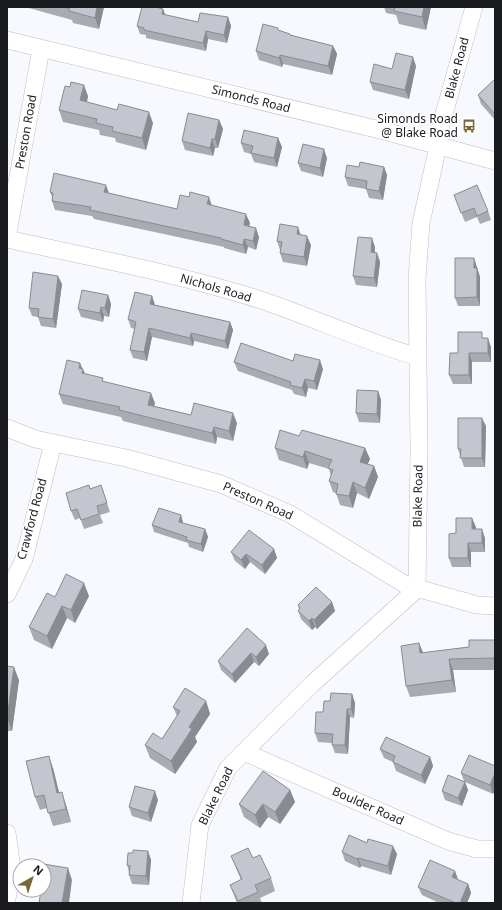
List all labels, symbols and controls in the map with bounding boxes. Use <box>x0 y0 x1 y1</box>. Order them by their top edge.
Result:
street label: Blake Road <box>440 35 473 100</box>
street label: Simonds Road <box>210 81 292 117</box>
street label: Preston Road <box>11 93 40 171</box>
place label: Simonds Road @ Blake Road <box>377 110 458 141</box>
bus stop icon: Simonds Road @ Blake Road <box>461 118 477 134</box>
street label: Nichols Road <box>178 269 254 306</box>
street label: Blake Road <box>408 464 427 528</box>
street label: Crawford Road <box>12 476 51 562</box>
street label: Preston Road <box>220 477 296 524</box>
street label: Blake Road <box>194 764 237 828</box>
street label: Boulder Road <box>330 782 407 829</box>
north arrow <box>12 858 52 898</box>
text: N <box>30 861 47 878</box>

